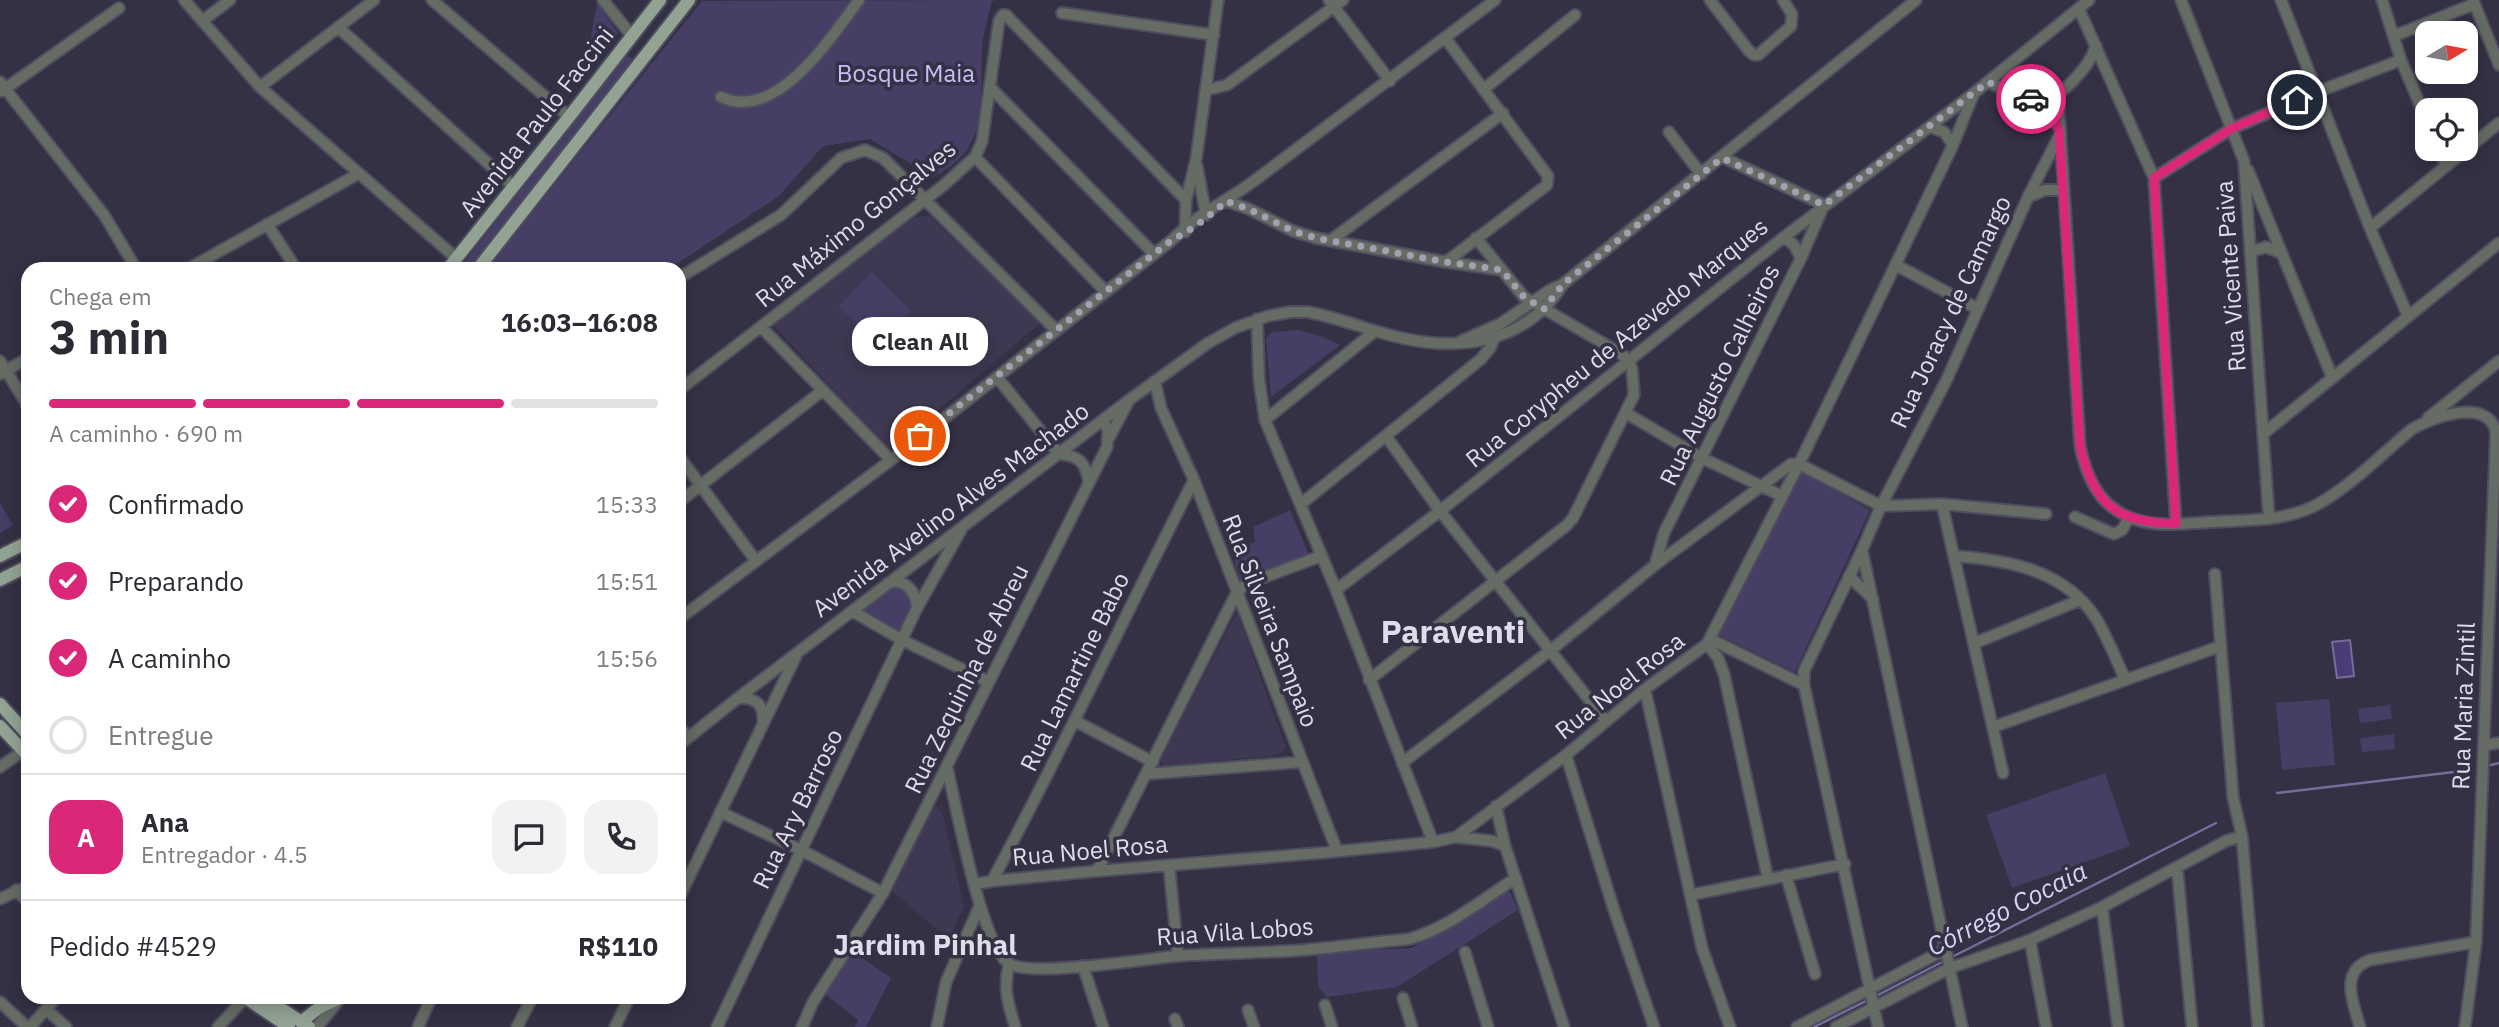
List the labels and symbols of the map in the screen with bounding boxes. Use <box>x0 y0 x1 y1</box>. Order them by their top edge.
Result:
street label: Avenida Paulo Faccini <box>452 20 621 223</box>
north arrow <box>2415 21 2478 84</box>
park label: Bosque Maia <box>837 57 975 89</box>
courier <box>1996 64 2066 134</box>
pin <box>2267 70 2327 130</box>
street label: Rua Máximo Gonçalves <box>748 132 962 314</box>
street label: Rua Vicente Paiva <box>2207 179 2253 373</box>
street label: Rua Joracy de Camargo <box>1882 190 2018 433</box>
street label: Rua Corypheu de Azevedo Marques <box>1459 210 1774 474</box>
street label: Rua Augusto Calheiros <box>1652 259 1787 491</box>
callout: Clean All <box>852 317 988 366</box>
street label: Avenida Avelino Alves Machado <box>806 395 1095 624</box>
pin <box>890 406 950 466</box>
street label: Rua Silveira Sampaio <box>1216 510 1326 732</box>
street label: Rua Zequinha de Abreu <box>897 559 1036 799</box>
street label: Rua Lamartine Babo <box>1012 567 1136 776</box>
district label: Paraventi <box>1381 610 1525 652</box>
street label: Rua Maria Zintil <box>2444 622 2482 790</box>
street label: Rua Noel Rosa <box>1548 624 1691 746</box>
street label: Rua Ary Barroso <box>745 723 850 894</box>
street label: Rua Noel Rosa <box>1011 827 1169 873</box>
water label: Córrego Cocaia <box>1921 853 2092 963</box>
street label: Rua Vila Lobos <box>1155 910 1315 952</box>
district label: Jardim Pinhal <box>833 926 1017 963</box>

